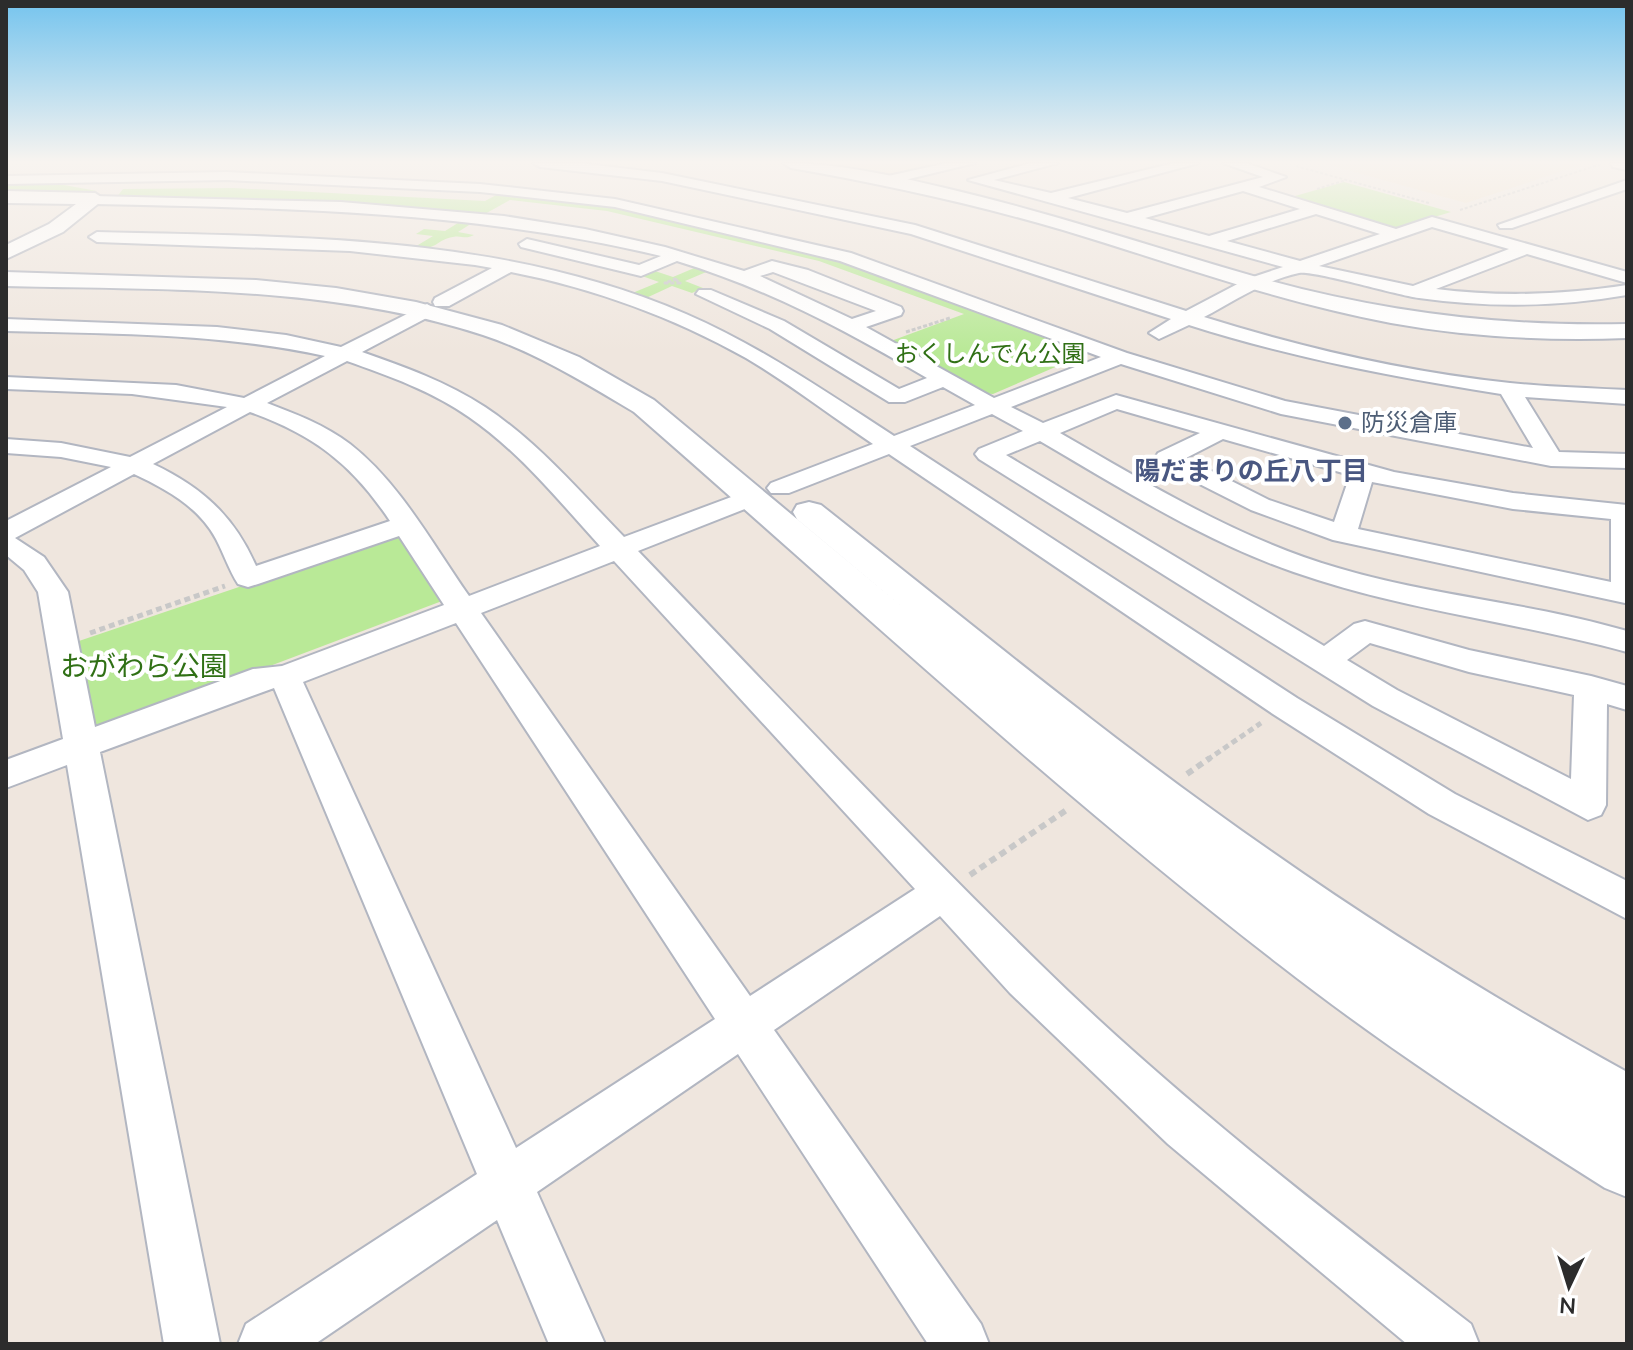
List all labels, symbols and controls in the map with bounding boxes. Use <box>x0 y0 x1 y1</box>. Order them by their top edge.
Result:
park label: おくしんでん公園 <box>895 338 1085 368</box>
place label: 防災倉庫 <box>1361 407 1457 437</box>
marker: 防災倉庫 <box>1336 414 1354 432</box>
district label: 陽だまりの丘八丁目 <box>1134 454 1368 487</box>
park label: おがわら公園 <box>60 648 228 683</box>
north arrow <box>1529 1246 1609 1326</box>
text: N <box>1558 1291 1577 1320</box>

